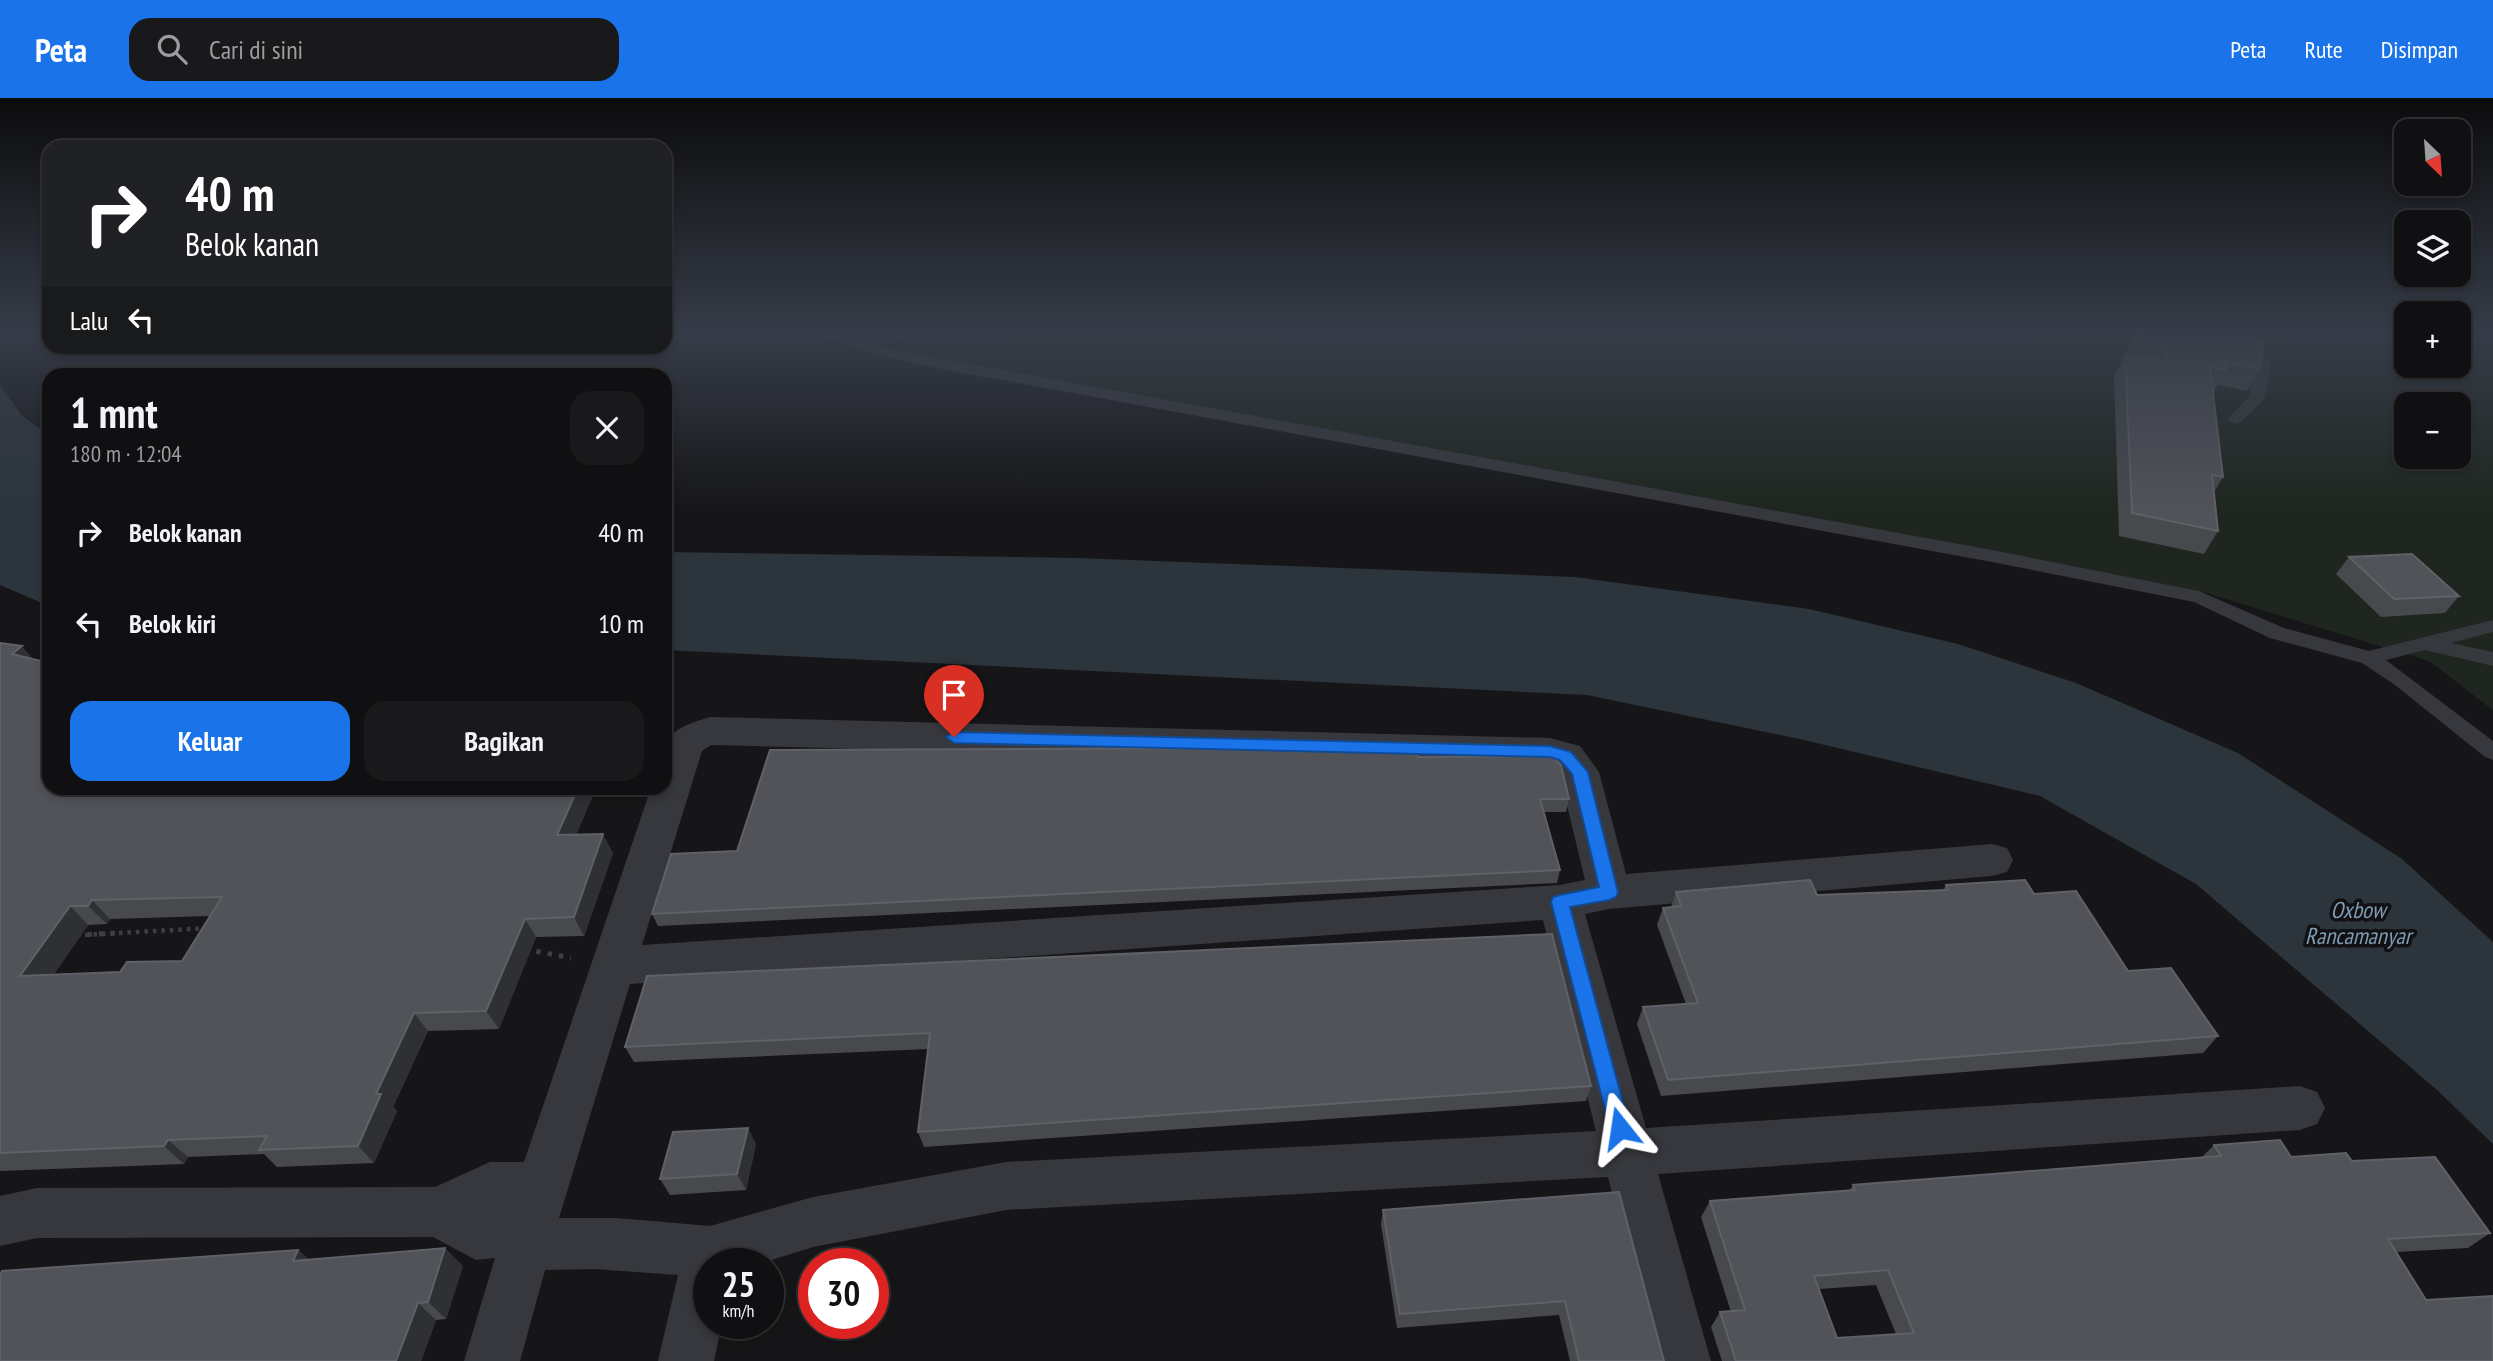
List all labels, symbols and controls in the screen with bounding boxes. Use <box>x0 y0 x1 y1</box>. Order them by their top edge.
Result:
search box <box>129 18 619 81</box>
text: Peta <box>35 28 87 71</box>
icon: search <box>153 30 191 68</box>
text: Cari di sini <box>209 33 303 66</box>
text: Peta <box>2230 34 2266 65</box>
text: Rute <box>2304 34 2343 65</box>
text: Disimpan <box>2381 34 2458 65</box>
north arrow <box>2394 119 2471 196</box>
map controls <box>2394 119 2471 469</box>
text: 40 m <box>185 161 274 225</box>
icon: right <box>70 168 161 259</box>
button: layers <box>2394 210 2471 287</box>
text: Belok kanan <box>185 223 319 265</box>
icon: left <box>122 301 160 339</box>
button: + <box>2394 301 2471 378</box>
text: Lalu <box>70 304 108 337</box>
text: 1 mnt <box>70 385 158 440</box>
button: close <box>570 391 644 465</box>
button: − <box>2394 392 2471 469</box>
text: 180 m · 12:04 <box>70 439 182 468</box>
icon: right <box>70 514 108 552</box>
text: Belok kanan <box>129 516 242 549</box>
text: 40 m <box>598 516 644 549</box>
icon: left <box>70 605 108 643</box>
text: Belok kiri <box>129 607 216 640</box>
text: 10 m <box>598 607 644 640</box>
pin <box>924 665 984 737</box>
icon: arrive <box>935 676 973 714</box>
button: Keluar <box>70 701 350 781</box>
button: Bagikan <box>364 701 644 781</box>
water label: Oxbow Rancamanyar <box>2305 895 2415 950</box>
position arrow <box>1583 1091 1657 1165</box>
speed limit sign: 30 <box>798 1248 889 1339</box>
text: 25 <box>722 1261 755 1307</box>
text: km/h <box>723 1299 754 1322</box>

